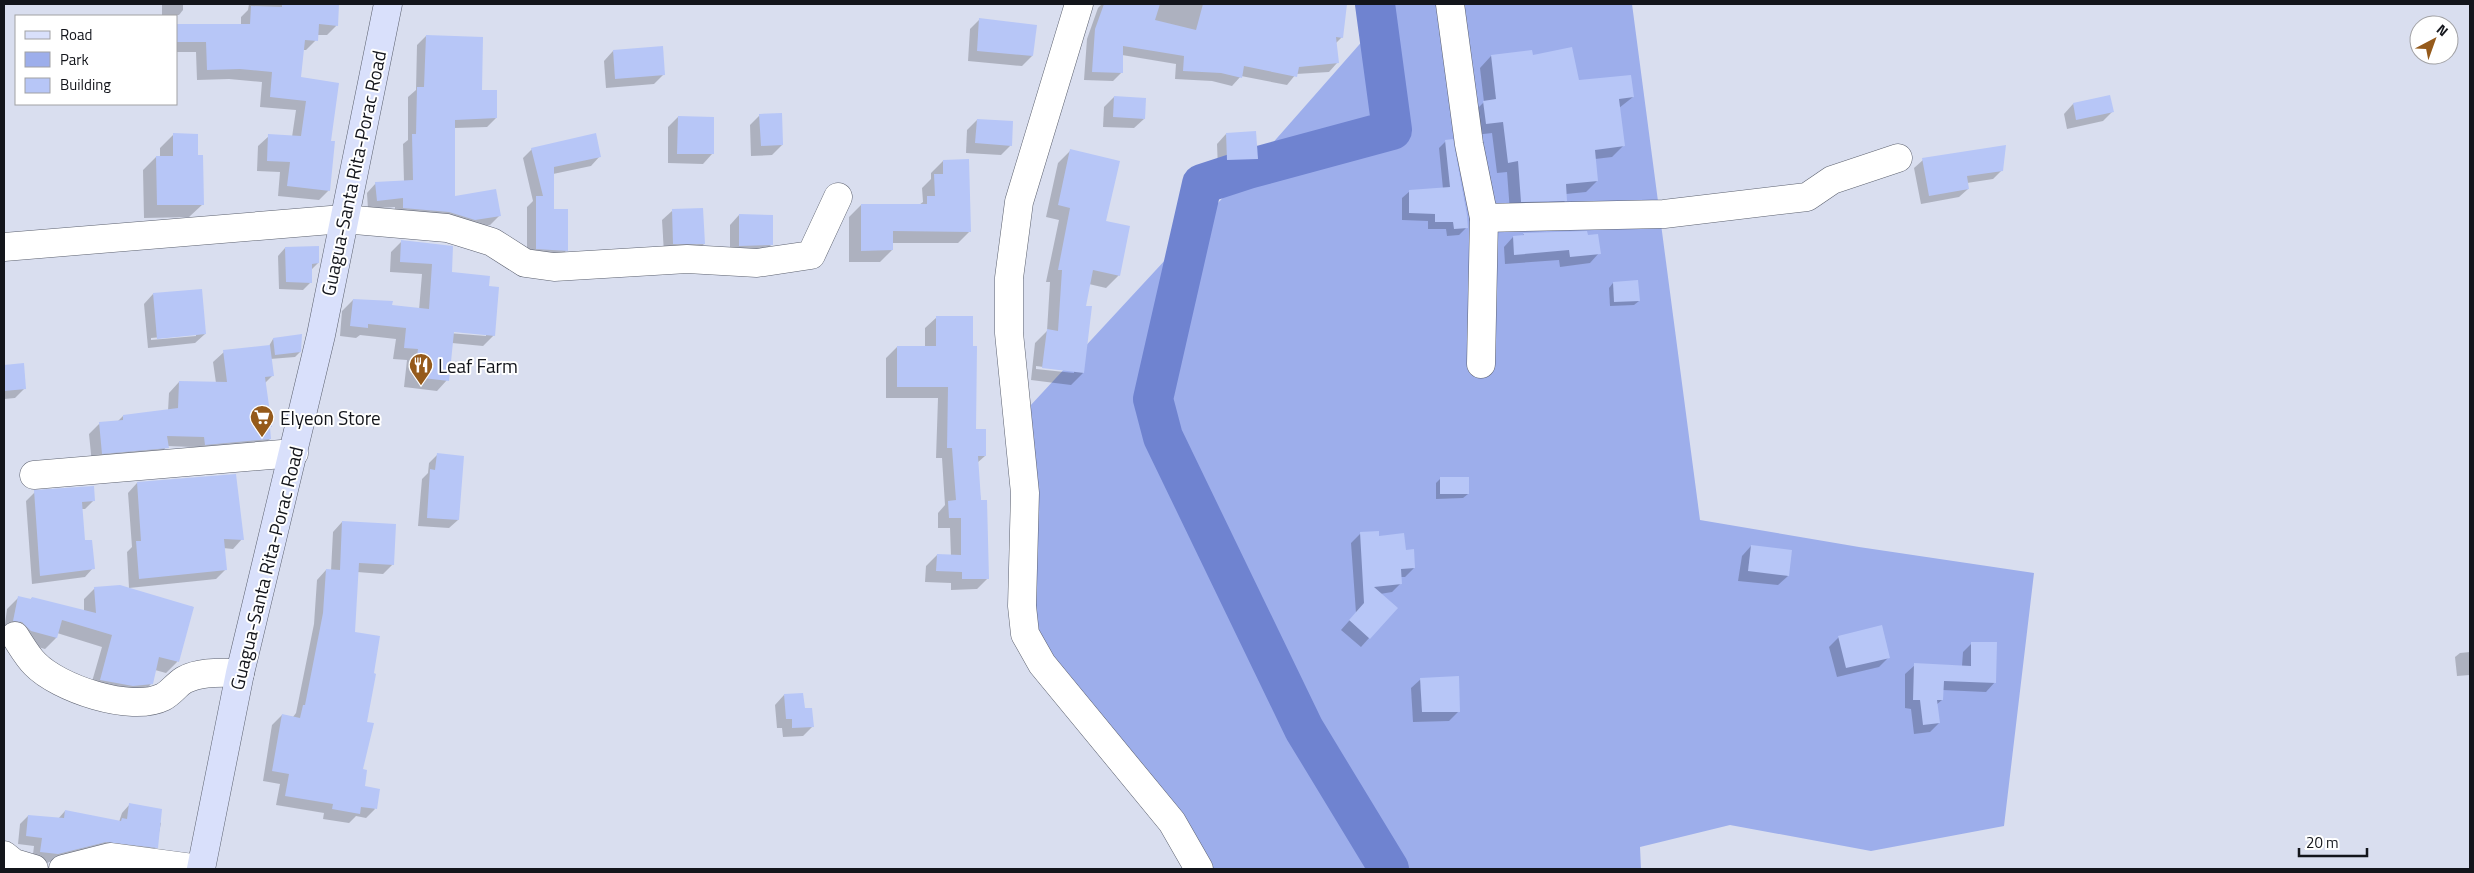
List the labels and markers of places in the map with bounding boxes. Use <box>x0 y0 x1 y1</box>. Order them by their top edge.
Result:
place label: Leaf Farm <box>438 351 518 380</box>
restaurant icon: Leaf Farm <box>408 352 434 386</box>
place label: Elyeon Store <box>280 403 381 432</box>
supermarket icon: Elyeon Store <box>249 404 275 438</box>

